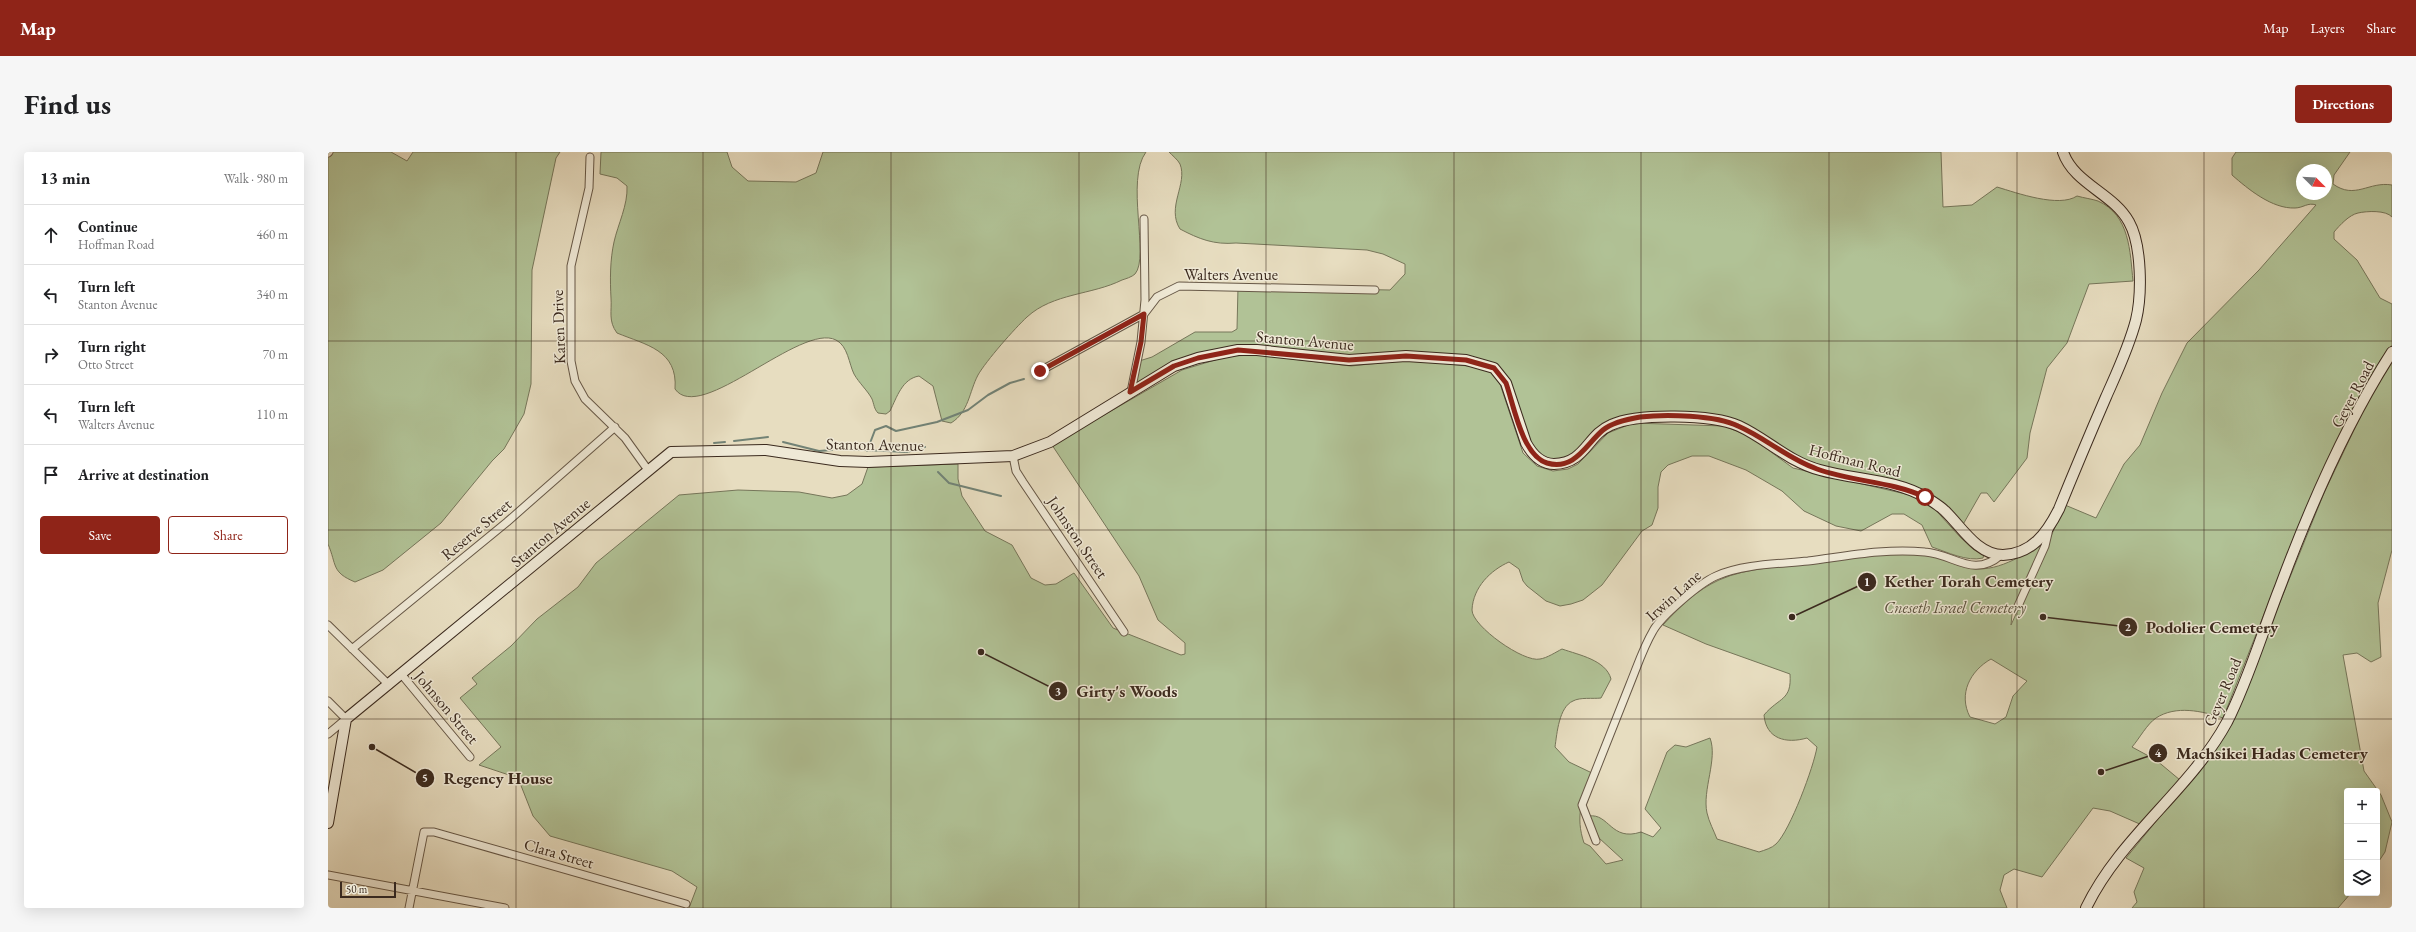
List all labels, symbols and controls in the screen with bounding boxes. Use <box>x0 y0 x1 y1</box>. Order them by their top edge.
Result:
text: Map <box>20 16 56 41</box>
text: Map <box>2263 19 2288 37</box>
text: Layers <box>2310 19 2345 37</box>
text: Share <box>2367 19 2396 37</box>
button: Directions <box>2295 85 2392 123</box>
text: Find us <box>24 86 111 122</box>
north arrow <box>2296 164 2332 200</box>
text: 13 min <box>40 167 90 189</box>
text: Walk · 980 m <box>224 170 288 187</box>
text: Continue <box>78 217 138 236</box>
icon: ahead <box>40 224 62 246</box>
text: 460 m <box>257 226 288 243</box>
text: Hoffman Road <box>78 236 154 253</box>
street label: Walters Avenue <box>1184 264 1278 285</box>
text: Turn left <box>78 277 135 296</box>
icon: left <box>40 284 62 306</box>
text: 340 m <box>257 286 288 303</box>
street label: Karen Drive <box>547 289 570 365</box>
text: Stanton Avenue <box>78 296 157 313</box>
street label: Stanton Avenue <box>1255 326 1355 355</box>
text: Turn right <box>78 337 146 356</box>
icon: right <box>40 344 62 366</box>
text: 70 m <box>263 346 288 363</box>
text: Otto Street <box>78 356 134 373</box>
street label: Geyer Road <box>2326 356 2379 431</box>
route end <box>1031 362 1049 380</box>
text: Turn left <box>78 397 135 416</box>
icon: left <box>40 404 62 426</box>
text: 110 m <box>257 406 288 423</box>
text: Walters Avenue <box>78 416 155 433</box>
street label: Stanton Avenue <box>826 433 924 456</box>
street label: Hoffman Road <box>1807 439 1904 482</box>
icon: arrive <box>40 464 62 486</box>
text: Arrive at destination <box>78 465 209 484</box>
route start <box>1916 488 1934 506</box>
street label: Johnston Street <box>1041 490 1113 582</box>
street label: Stanton Avenue <box>506 493 595 572</box>
street label: Reserve Street <box>437 494 516 565</box>
button: Save <box>40 516 160 554</box>
button: Share <box>168 516 288 554</box>
street label: Irwin Lane <box>1641 565 1706 626</box>
callout: Kether Torah Cemetery <box>1857 567 2062 596</box>
text: Kether Torah Cemetery <box>1884 570 2054 592</box>
text: 1 <box>1864 574 1870 590</box>
park label: Cneseth Israel Cemetery <box>1884 597 2026 618</box>
callout: Podolier Cemetery <box>2118 612 2286 641</box>
text: Podolier Cemetery <box>2146 616 2279 638</box>
text: 2 <box>2125 619 2132 635</box>
street label: Geyer Road <box>2199 654 2247 730</box>
street label: Johnson Street <box>408 665 483 748</box>
callout: Girty's Woods <box>1048 677 1185 706</box>
text: Girty's Woods <box>1077 680 1178 702</box>
text: 3 <box>1055 683 1061 699</box>
callout: Machsikei Hadas Cemetery <box>2148 738 2376 767</box>
text: Machsikei Hadas Cemetery <box>2176 742 2369 764</box>
text: 4 <box>2155 745 2162 761</box>
callout: Regency House <box>415 764 560 793</box>
text: Regency House <box>444 767 552 789</box>
text: 5 <box>422 770 428 786</box>
map controls <box>2344 788 2380 896</box>
button: + <box>2344 788 2380 824</box>
button: − <box>2344 824 2380 860</box>
street label: Clara Street <box>522 834 596 873</box>
button: layers <box>2344 860 2380 896</box>
scale bar <box>340 880 396 899</box>
text: 50 m <box>346 882 367 896</box>

